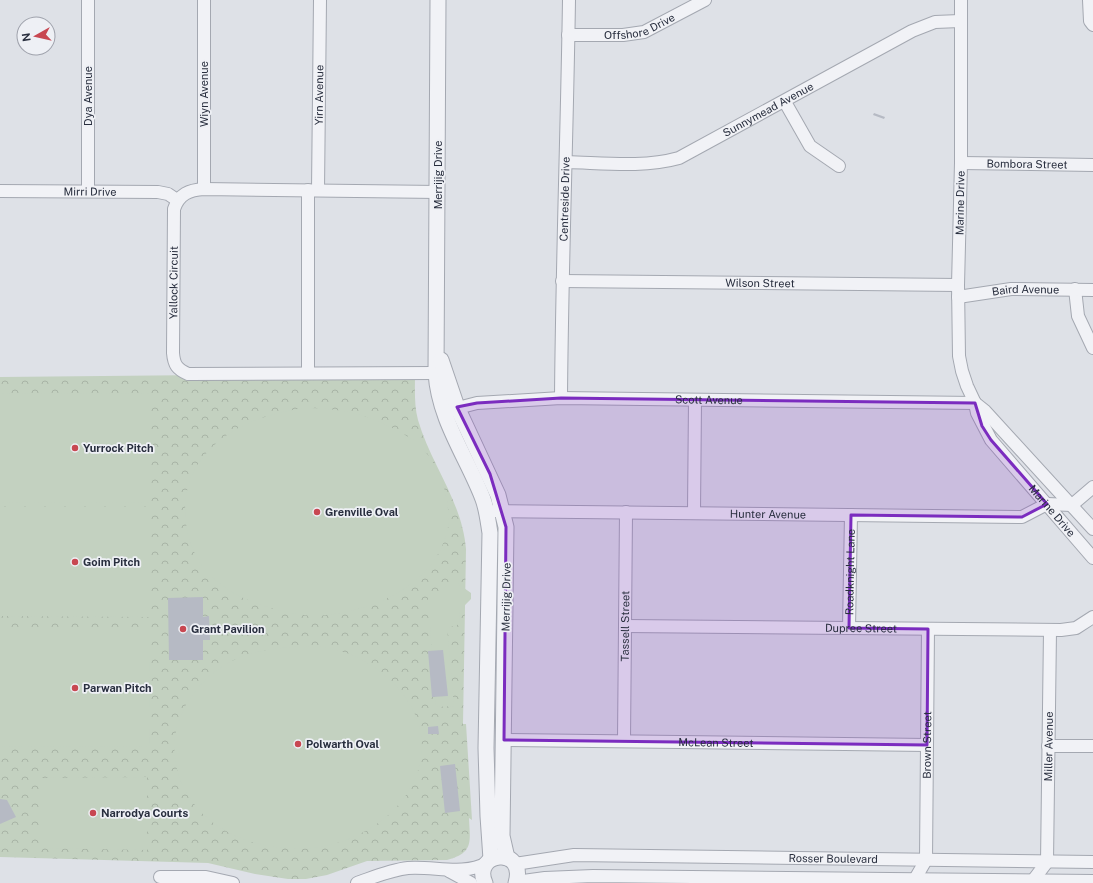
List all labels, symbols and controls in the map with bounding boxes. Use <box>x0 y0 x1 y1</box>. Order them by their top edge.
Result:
street label: Offshore Drive <box>604 11 677 41</box>
north arrow <box>16 16 56 56</box>
text: N <box>20 32 33 42</box>
street label: Wiyn Avenue <box>198 61 210 127</box>
street label: Yirn Avenue <box>313 65 325 125</box>
street label: Dya Avenue <box>82 66 94 126</box>
street label: Sunnymead Avenue <box>721 80 815 139</box>
street label: Merrijig Drive <box>432 141 444 209</box>
street label: Centreside Drive <box>558 157 572 242</box>
street label: Bombora Street <box>986 157 1068 171</box>
street label: Marine Drive <box>953 171 967 235</box>
street label: Mirri Drive <box>63 185 117 198</box>
street label: Yallock Circuit <box>167 246 180 319</box>
street label: Wilson Street <box>725 277 795 289</box>
street label: Baird Avenue <box>991 283 1059 298</box>
street label: Scott Avenue <box>675 393 743 406</box>
place label: Yurrock Pitch <box>83 442 153 454</box>
marker: Yurrock Pitch <box>70 443 80 453</box>
street label: Marine Drive <box>1026 482 1078 539</box>
place label: Grenville Oval <box>325 506 399 518</box>
marker: Grenville Oval <box>312 507 322 517</box>
street label: Hunter Avenue <box>730 508 806 521</box>
street label: Roadknight Lane <box>843 529 857 615</box>
place label: Goim Pitch <box>83 556 140 568</box>
marker: Goim Pitch <box>70 557 80 567</box>
street label: Merrijig Drive <box>499 563 513 631</box>
street label: Tassell Street <box>619 591 631 661</box>
street label: Dupree Street <box>825 622 897 634</box>
place label: Grant Pavilion <box>191 623 264 635</box>
marker: Grant Pavilion <box>178 624 188 634</box>
place label: Parwan Pitch <box>83 682 152 694</box>
marker: Parwan Pitch <box>70 683 80 693</box>
street label: Brown Street <box>921 711 933 779</box>
street label: Miller Avenue <box>1042 711 1055 781</box>
street label: McLean Street <box>678 736 754 749</box>
place label: Polwarth Oval <box>306 738 380 750</box>
marker: Polwarth Oval <box>293 739 303 749</box>
place label: Narrodya Courts <box>101 807 188 819</box>
marker: Narrodya Courts <box>88 808 98 818</box>
street label: Rosser Boulevard <box>789 852 878 865</box>

